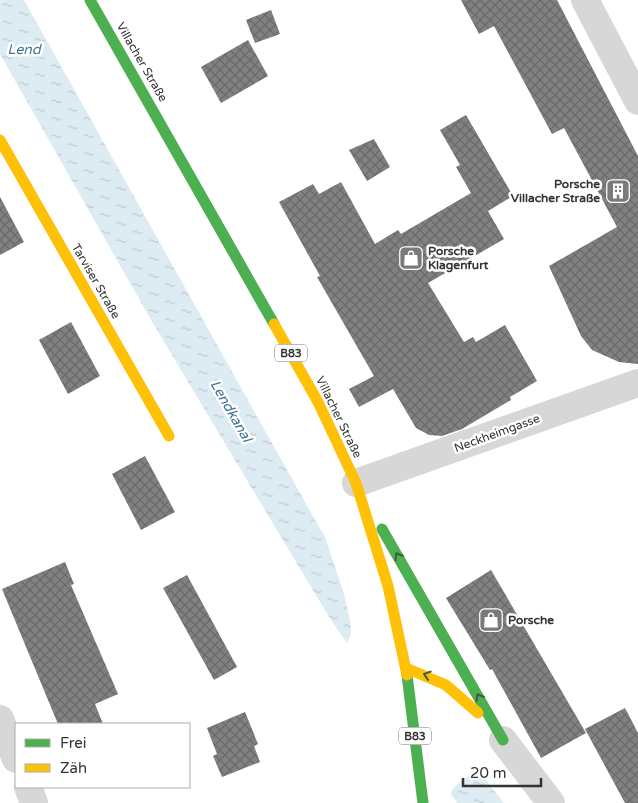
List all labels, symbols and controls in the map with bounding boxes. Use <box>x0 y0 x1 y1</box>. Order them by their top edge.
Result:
street label: Villacher Straße <box>114 20 170 104</box>
water label: Lend <box>7 41 43 58</box>
place label: Porsche Villacher Straße <box>511 177 600 205</box>
building icon: Porsche Villacher Straße <box>605 178 631 204</box>
street label: Tarviser Straße <box>69 241 123 321</box>
place label: Porsche Klagenfurt <box>428 244 489 273</box>
shop icon: Porsche Klagenfurt <box>398 245 424 271</box>
road number: B83 <box>275 344 307 362</box>
street label: Villacher Straße <box>313 374 365 460</box>
water label: Lendkanal <box>206 377 256 446</box>
street label: Neckheimgasse <box>452 411 542 455</box>
one-way arrow <box>394 553 404 562</box>
shop icon: Porsche <box>478 607 504 633</box>
place label: Porsche <box>508 613 554 627</box>
one-way arrow <box>423 671 432 681</box>
one-way arrow <box>475 694 485 703</box>
legend <box>15 723 190 788</box>
road number: B83 <box>399 728 431 744</box>
text: Frei <box>60 734 86 752</box>
scale bar <box>463 756 540 788</box>
text: Zäh <box>60 759 87 777</box>
text: 20 m <box>470 764 507 782</box>

